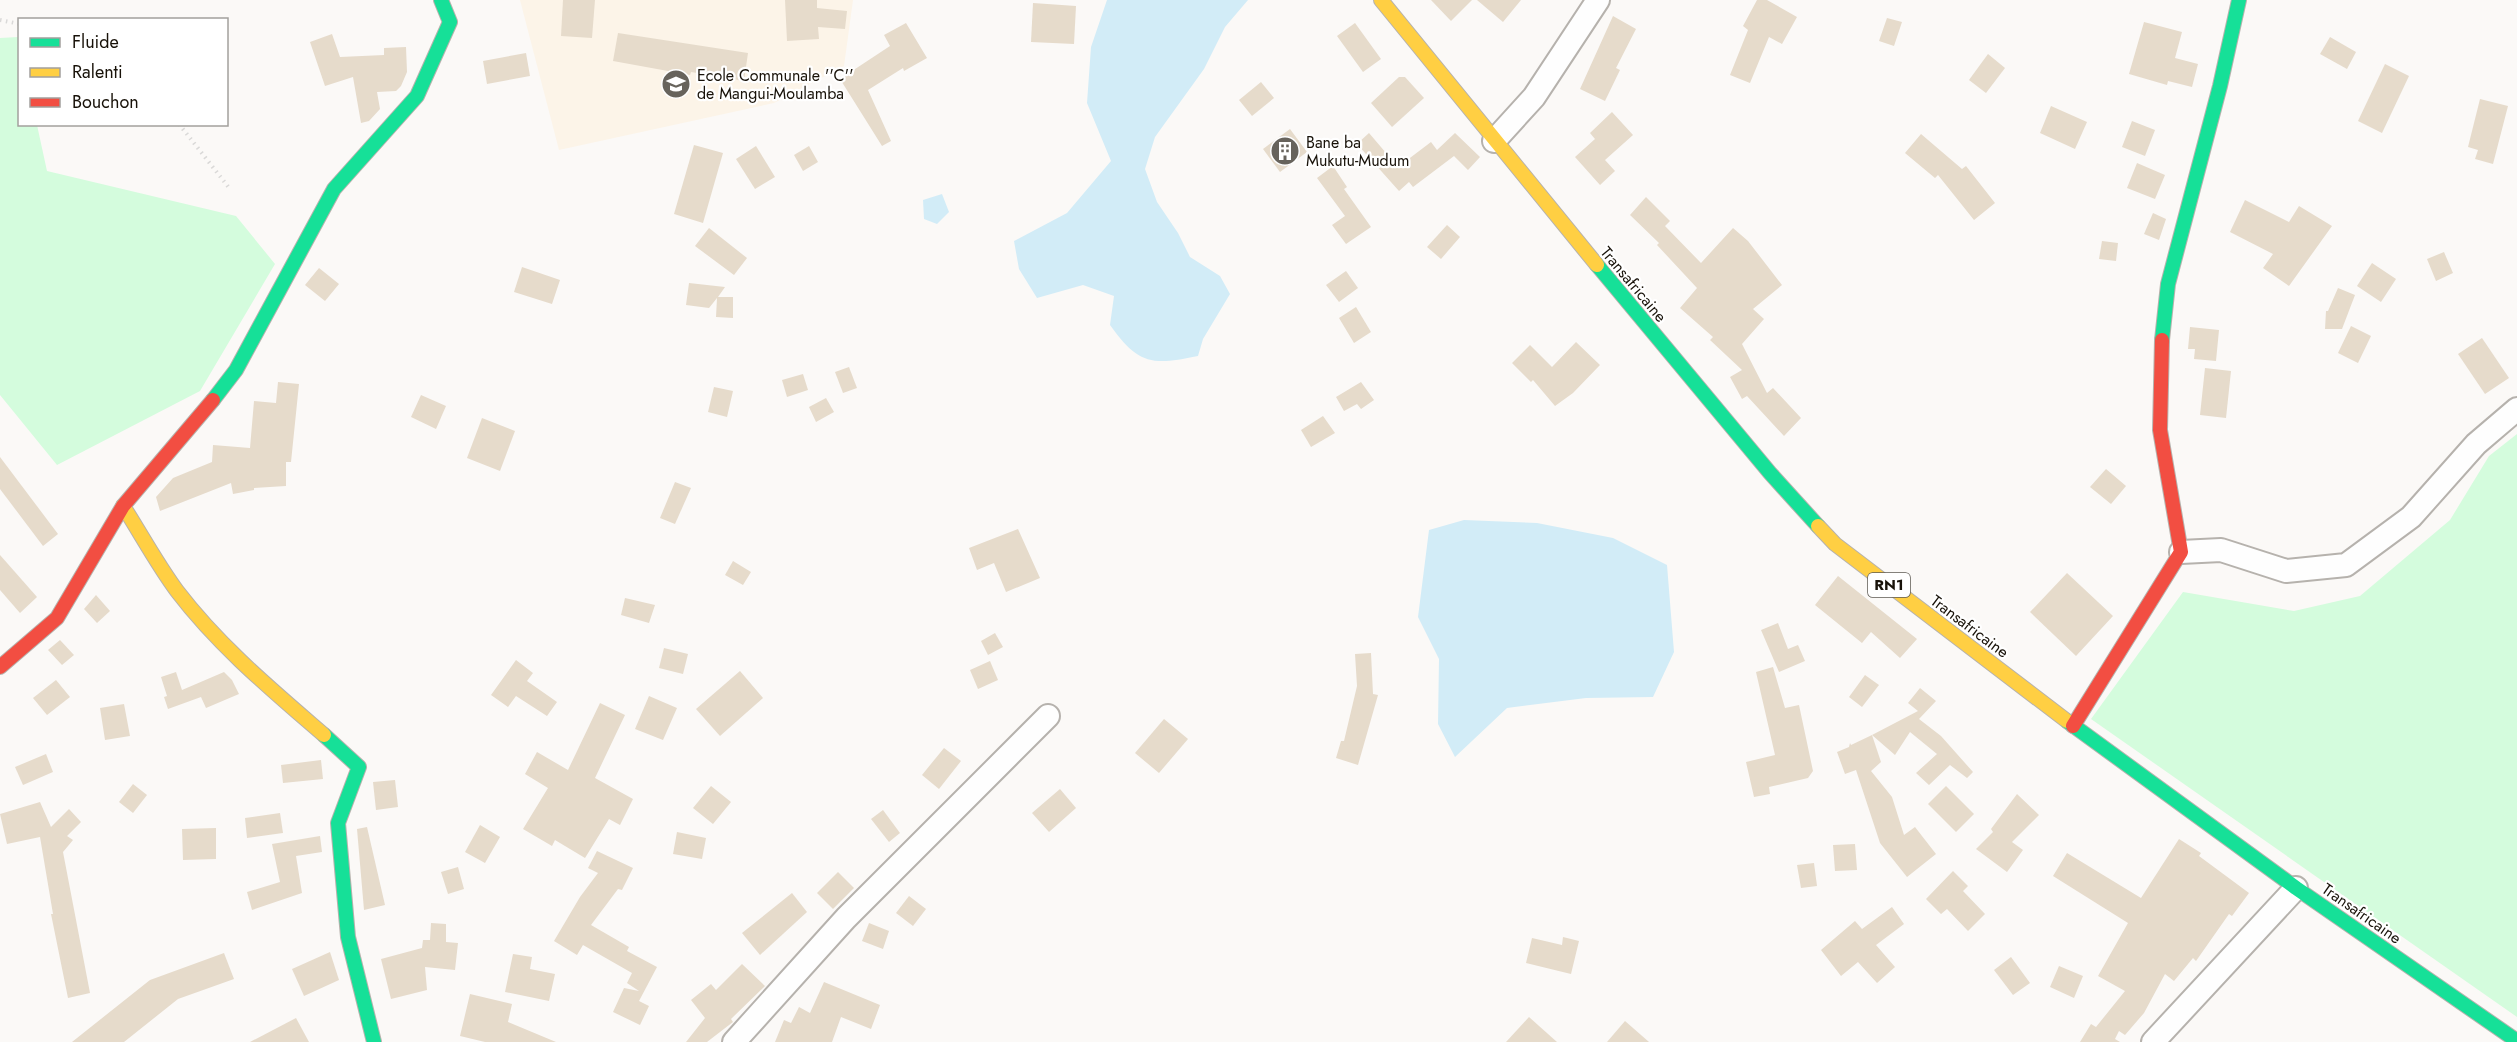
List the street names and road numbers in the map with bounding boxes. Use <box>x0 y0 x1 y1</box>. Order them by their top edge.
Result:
street label: Transafricaine <box>1595 242 1672 327</box>
road number: RN1 <box>1868 573 1910 597</box>
street label: Transafricaine <box>1926 589 2013 663</box>
street label: Transafricaine <box>2317 878 2406 949</box>

